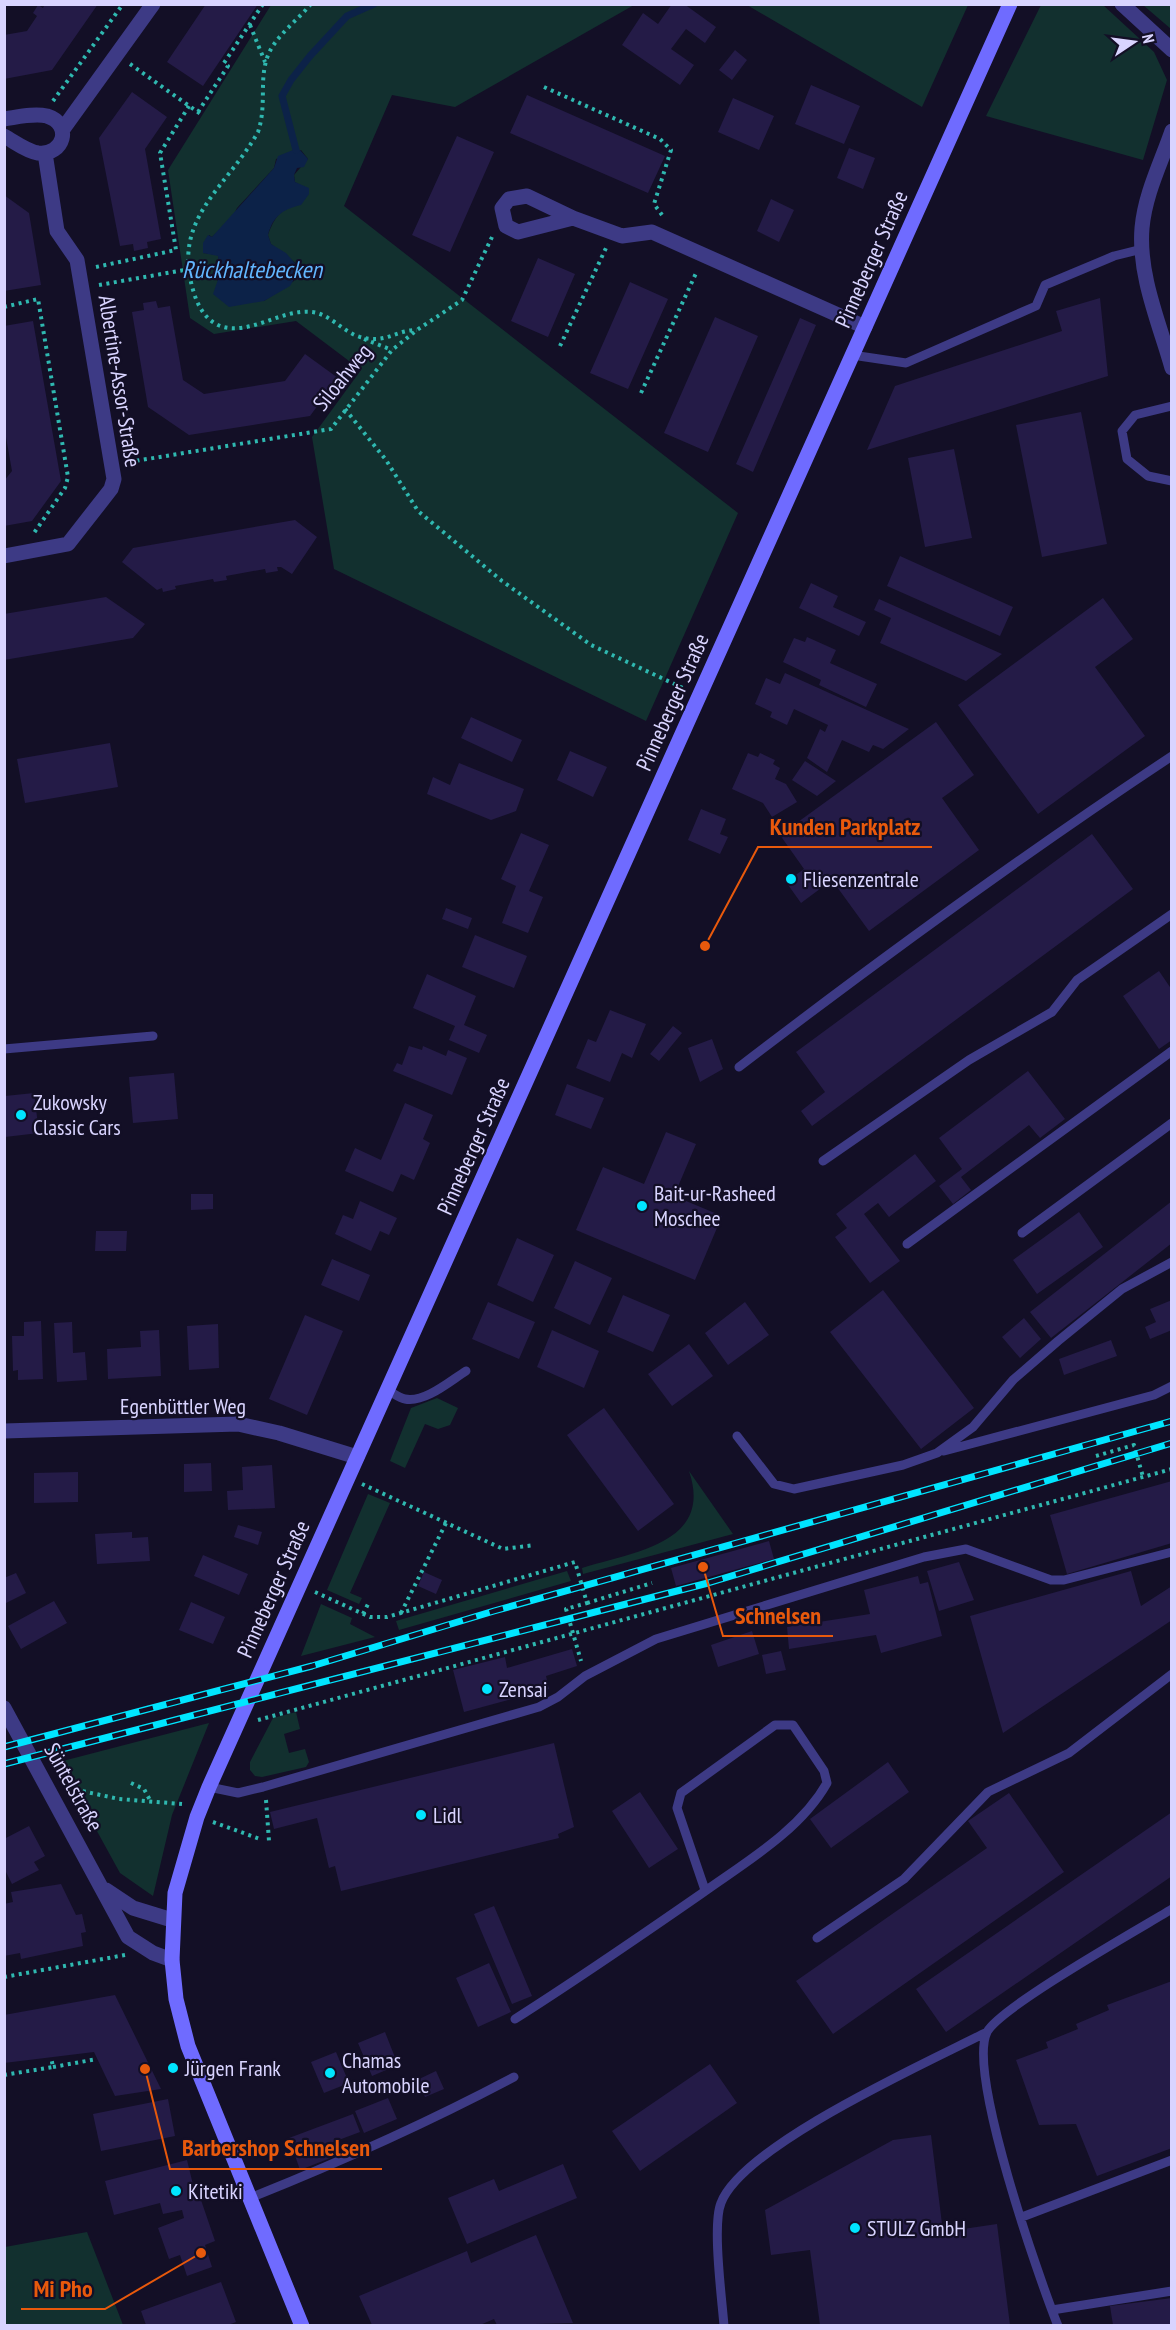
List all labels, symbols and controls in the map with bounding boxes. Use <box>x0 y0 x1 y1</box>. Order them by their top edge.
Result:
north arrow <box>1104 12 1164 72</box>
text: N <box>1138 32 1159 45</box>
street label: Pinneberger Straße <box>828 186 914 332</box>
water label: Rückhaltebecken <box>182 254 323 285</box>
street label: Albertine-Assor-Straße <box>93 293 147 469</box>
street label: Siloahweg <box>306 338 378 416</box>
street label: Pinneberger Straße <box>629 629 715 775</box>
callout: Kunden Parkplatz <box>758 805 932 847</box>
text: Kunden Parkplatz <box>770 811 920 842</box>
place label: Fliesenzentrale <box>803 865 919 893</box>
marker: Fliesenzentrale <box>784 872 798 886</box>
street label: Pinneberger Straße <box>430 1073 516 1219</box>
place label: Zukowsky Classic Cars <box>33 1088 121 1141</box>
marker: Zukowsky Classic Cars <box>14 1108 28 1122</box>
place label: Bait-ur-Rasheed Moschee <box>654 1179 776 1232</box>
marker: Bait-ur-Rasheed Moschee <box>635 1199 649 1213</box>
street label: Egenbüttler Weg <box>120 1392 246 1420</box>
street label: Pinneberger Straße <box>230 1516 316 1662</box>
callout: Schnelsen <box>723 1594 833 1636</box>
text: Schnelsen <box>735 1600 821 1631</box>
place label: Zensai <box>499 1675 548 1703</box>
marker: Zensai <box>480 1682 494 1696</box>
street label: Süntelstraße <box>38 1738 110 1836</box>
place label: Lidl <box>433 1801 462 1829</box>
marker: Lidl <box>414 1808 428 1822</box>
place label: Chamas Automobile <box>342 2046 430 2099</box>
place label: Jürgen Frank <box>184 2054 281 2082</box>
marker: Jürgen Frank <box>166 2061 180 2075</box>
marker: Chamas Automobile <box>323 2066 337 2080</box>
callout: Barbershop Schnelsen <box>170 2127 382 2169</box>
text: Barbershop Schnelsen <box>182 2132 370 2163</box>
place label: Kitetiki <box>188 2177 243 2205</box>
marker: Kitetiki <box>169 2184 183 2198</box>
place label: STULZ GmbH <box>867 2214 966 2242</box>
marker: STULZ GmbH <box>848 2221 862 2235</box>
callout: Mi Pho <box>21 2267 105 2309</box>
text: Mi Pho <box>33 2273 93 2304</box>

